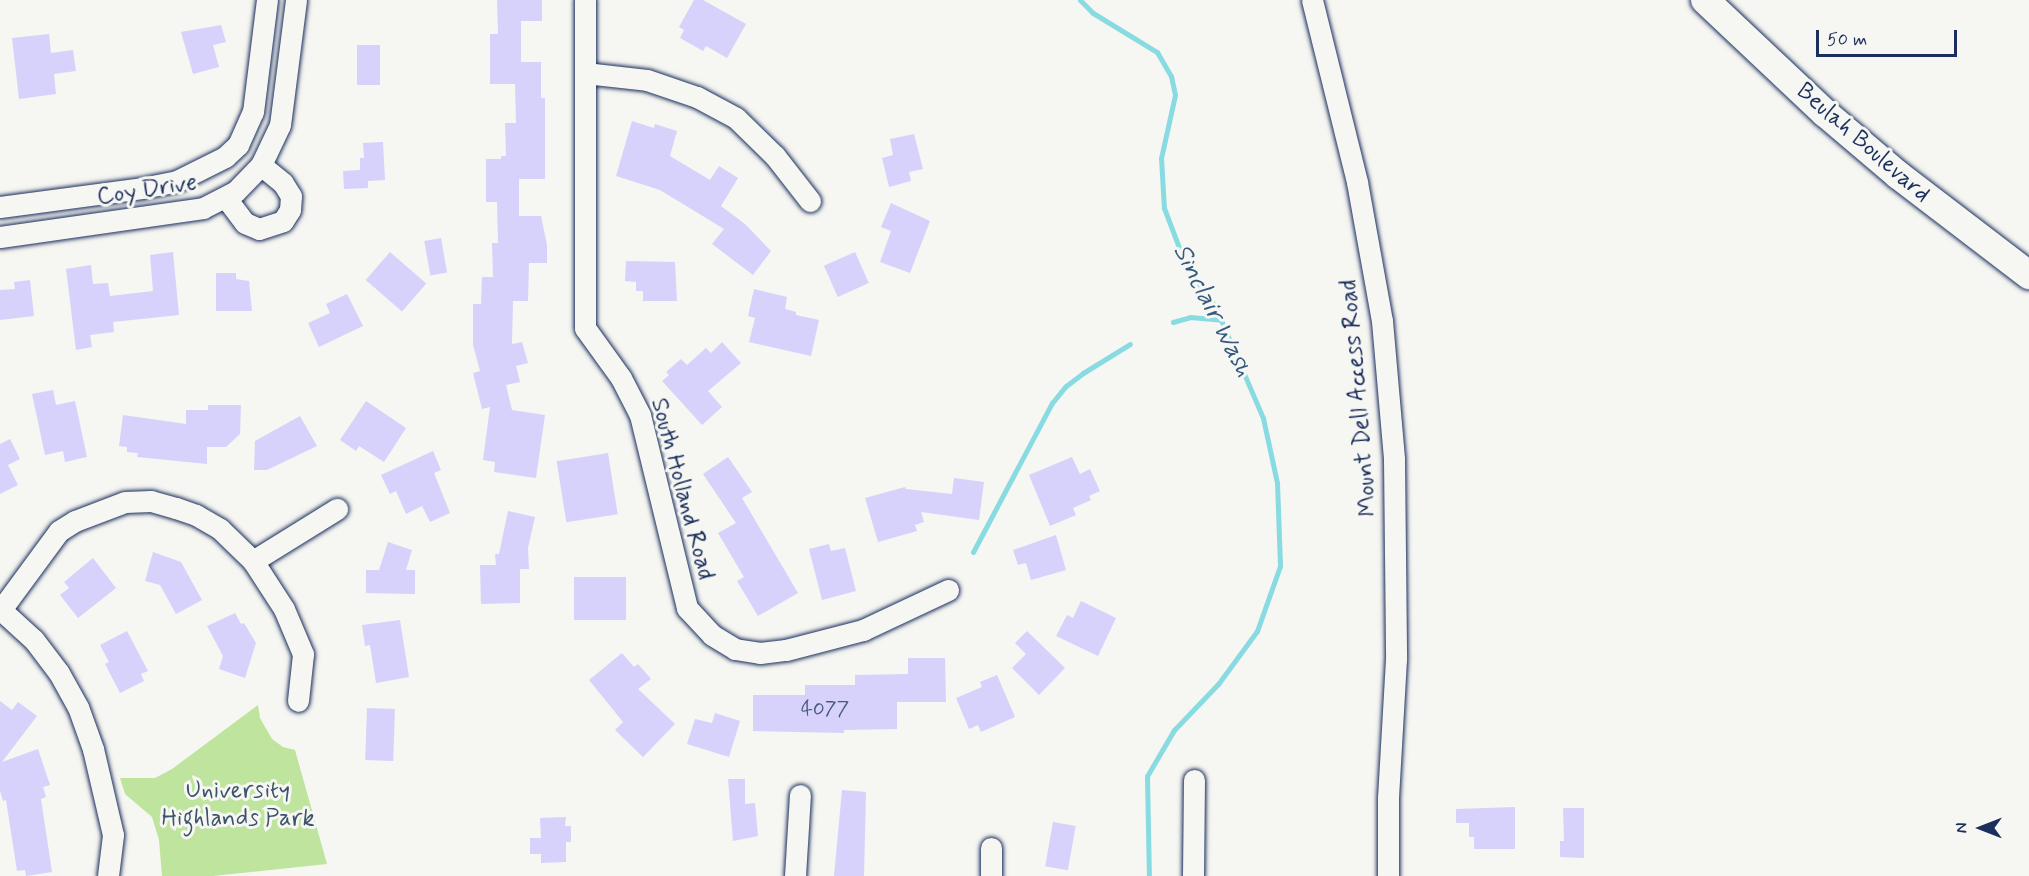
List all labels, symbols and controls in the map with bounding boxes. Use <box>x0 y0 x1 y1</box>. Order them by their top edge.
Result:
scale bar <box>1819 18 1960 56</box>
text: 50 m <box>1827 28 1867 52</box>
street label: Beulah Boulevard <box>1790 77 1936 209</box>
street label: Coy Drive <box>96 168 198 212</box>
water label: Sinclair Wash <box>1165 238 1259 384</box>
street label: Mount Dell Access Road <box>1334 279 1384 517</box>
street label: South Holland Road <box>644 396 720 582</box>
house number: 4077 <box>801 696 849 722</box>
park label: University Highlands Park <box>162 777 314 833</box>
north arrow <box>1951 798 2011 858</box>
text: N <box>1952 823 1973 833</box>

